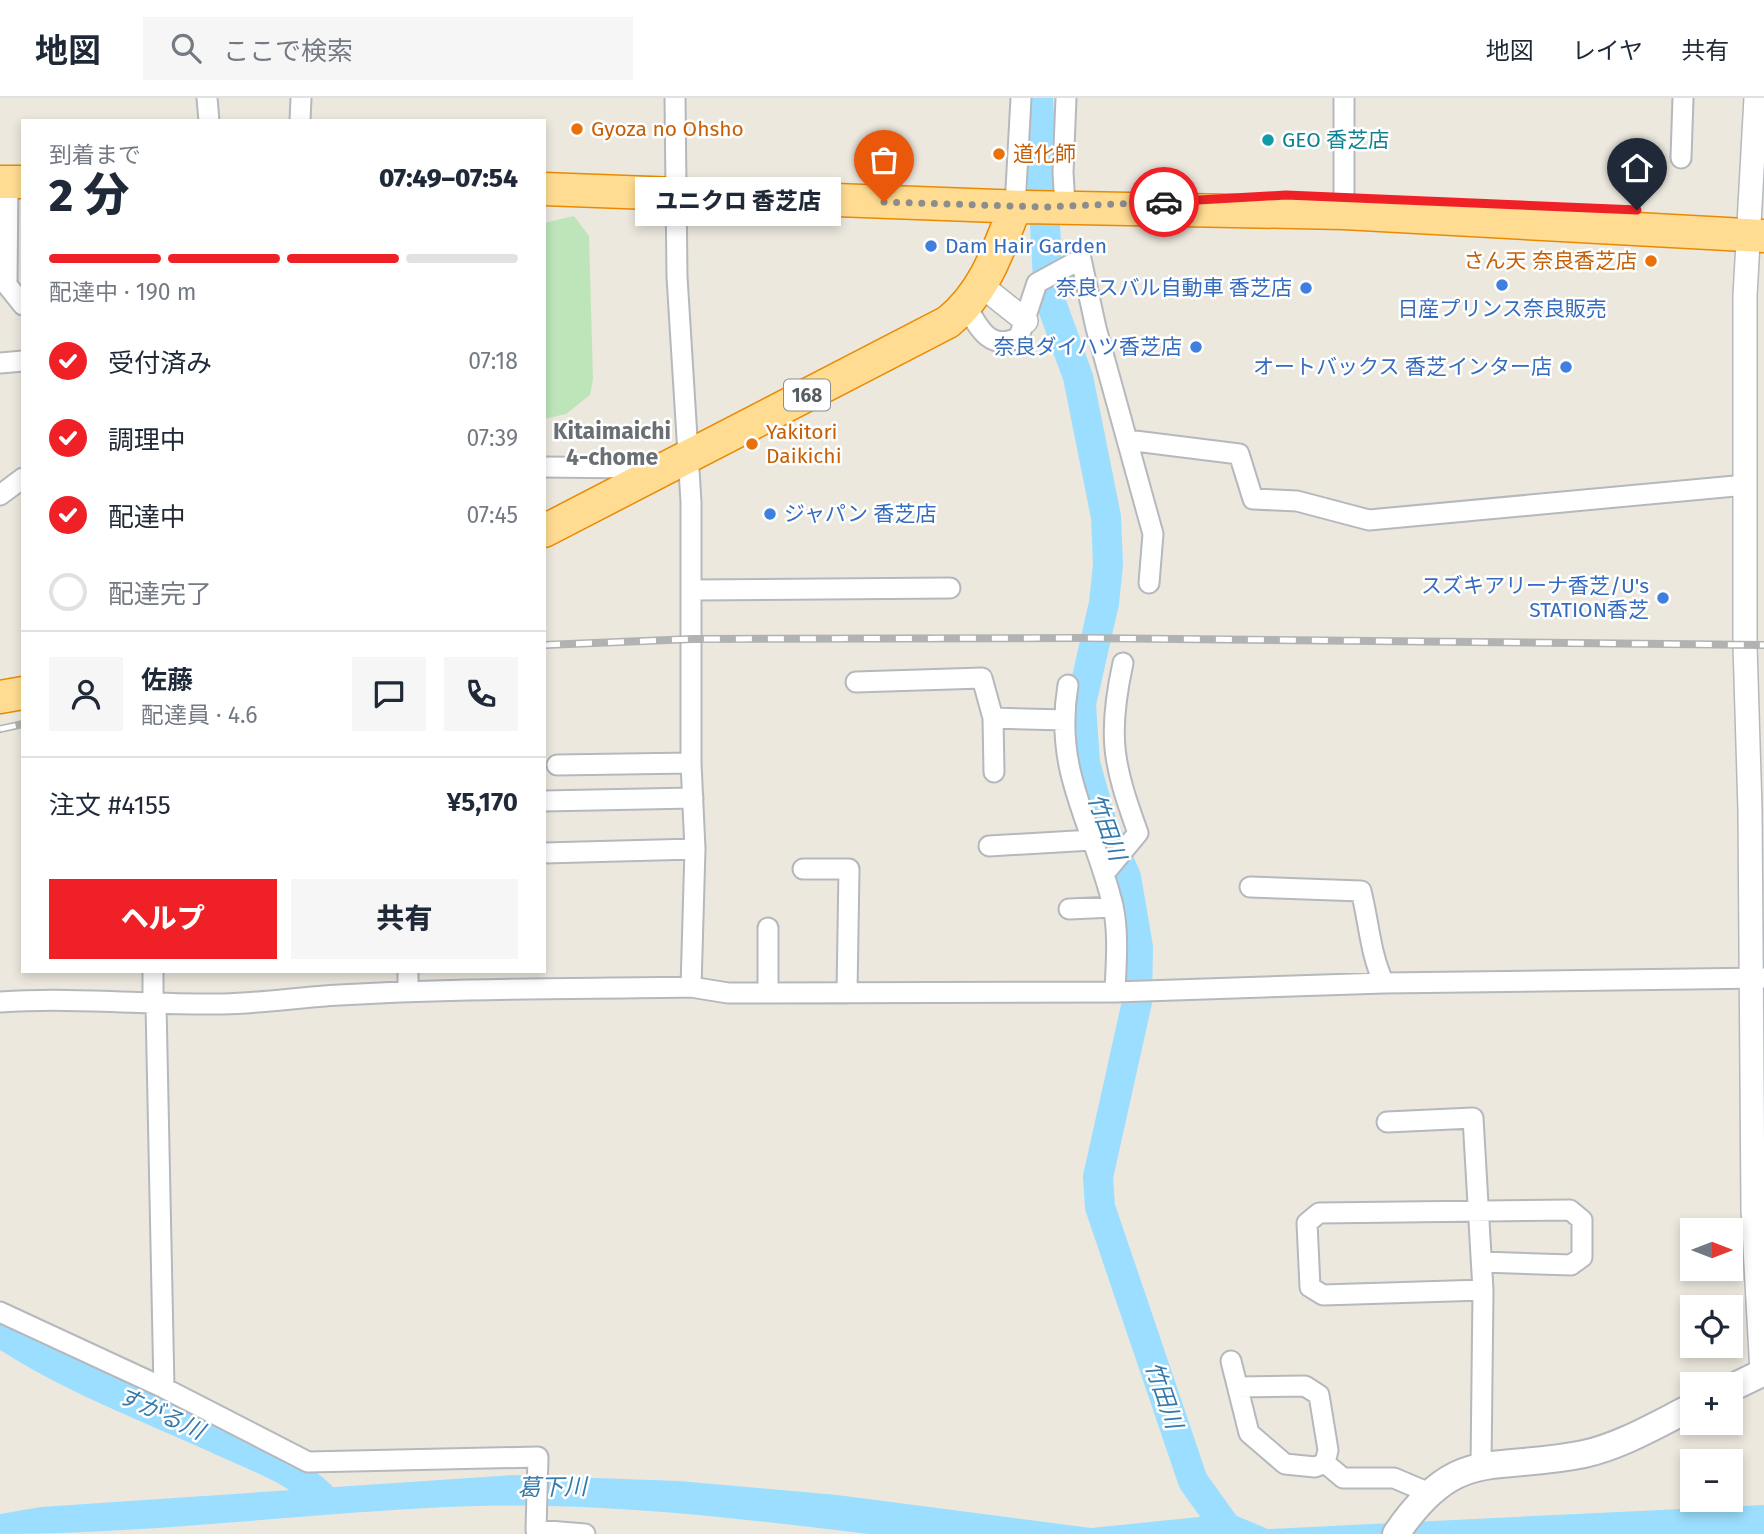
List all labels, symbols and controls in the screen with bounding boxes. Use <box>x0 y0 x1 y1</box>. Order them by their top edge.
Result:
search box <box>143 17 633 80</box>
icon: search <box>167 29 205 67</box>
text: 地図 <box>35 31 101 71</box>
text: ここで検索 <box>223 36 353 67</box>
text: 地図 <box>1486 37 1534 65</box>
text: レイヤ <box>1572 37 1643 65</box>
text: 共有 <box>1681 37 1729 65</box>
place label: Gyoza no Ohsho <box>591 116 744 142</box>
marker: Gyoza no Ohsho <box>569 121 585 137</box>
place label: GEO 香芝店 <box>1282 127 1389 153</box>
pin <box>854 130 914 202</box>
marker: GEO 香芝店 <box>1260 132 1276 148</box>
pin <box>1607 138 1667 210</box>
text: 到着まで <box>49 141 141 169</box>
icon: bag <box>865 141 903 179</box>
place label: 道化師 <box>1013 141 1076 167</box>
marker: 道化師 <box>991 146 1007 162</box>
icon: home <box>1618 149 1656 187</box>
text: 07:49–07:54 <box>379 163 518 194</box>
courier <box>1129 167 1199 237</box>
text: 2 分 <box>49 168 130 223</box>
callout: ユニクロ 香芝店 <box>636 178 842 226</box>
icon: car <box>1145 183 1183 221</box>
text: ユニクロ 香芝店 <box>655 187 821 215</box>
place label: Dam Hair Garden <box>945 233 1107 259</box>
marker: Dam Hair Garden <box>923 238 939 254</box>
place label: さん天 奈良香芝店 <box>1463 248 1637 274</box>
marker: さん天 奈良香芝店 <box>1643 253 1659 269</box>
place label: 奈良スバル自動車 香芝店 <box>1055 275 1292 301</box>
marker: 日産プリンス奈良販売 <box>1494 277 1510 293</box>
text: 配達中 · 190 m <box>49 278 196 306</box>
marker: 奈良スバル自動車 香芝店 <box>1298 280 1314 296</box>
place label: 日産プリンス奈良販売 <box>1397 296 1607 322</box>
place label: 奈良ダイハツ香芝店 <box>993 334 1182 360</box>
marker: 奈良ダイハツ香芝店 <box>1188 339 1204 355</box>
icon: check <box>49 342 87 380</box>
text: 07:18 <box>468 347 518 375</box>
text: 受付済み <box>108 348 212 379</box>
place label: オートバックス 香芝インター店 <box>1253 354 1552 380</box>
marker: オートバックス 香芝インター店 <box>1558 359 1574 375</box>
road number: 168 <box>784 380 830 410</box>
district label: Kitaimaichi 4-chome <box>553 417 671 471</box>
icon: check <box>49 419 87 457</box>
place label: Yakitori Daikichi <box>766 419 842 469</box>
text: 07:39 <box>466 424 518 452</box>
text: 調理中 <box>108 425 186 456</box>
marker: Yakitori Daikichi <box>744 436 760 452</box>
icon: check <box>49 496 87 534</box>
text: 07:45 <box>466 501 518 529</box>
place label: ジャパン 香芝店 <box>784 501 937 527</box>
text: 配達中 <box>108 502 186 533</box>
marker: ジャパン 香芝店 <box>762 506 778 522</box>
place label: スズキアリーナ香芝/U's STATION香芝 <box>1421 573 1649 623</box>
text: 配達完了 <box>108 579 212 610</box>
marker: スズキアリーナ香芝/U's STATION香芝 <box>1655 590 1671 606</box>
button: person <box>49 657 123 731</box>
button: chat <box>352 657 426 731</box>
button: phone <box>444 657 518 731</box>
text: 佐藤 <box>141 665 193 696</box>
text: 配達員 · 4.6 <box>141 701 258 729</box>
text: ¥5,170 <box>447 787 518 818</box>
text: 注文 #4155 <box>49 790 171 821</box>
water label: 竹田川 <box>1082 790 1133 867</box>
button: ヘルプ <box>49 879 277 959</box>
button: 共有 <box>291 879 518 959</box>
north arrow <box>1680 1218 1743 1281</box>
map controls <box>1680 1218 1743 1512</box>
button: locate <box>1680 1295 1743 1358</box>
water label: 竹田川 <box>1140 1358 1189 1435</box>
button: + <box>1680 1372 1743 1435</box>
water label: すがる川 <box>113 1381 211 1446</box>
button: − <box>1680 1449 1743 1512</box>
water label: 葛下川 <box>517 1472 590 1502</box>

